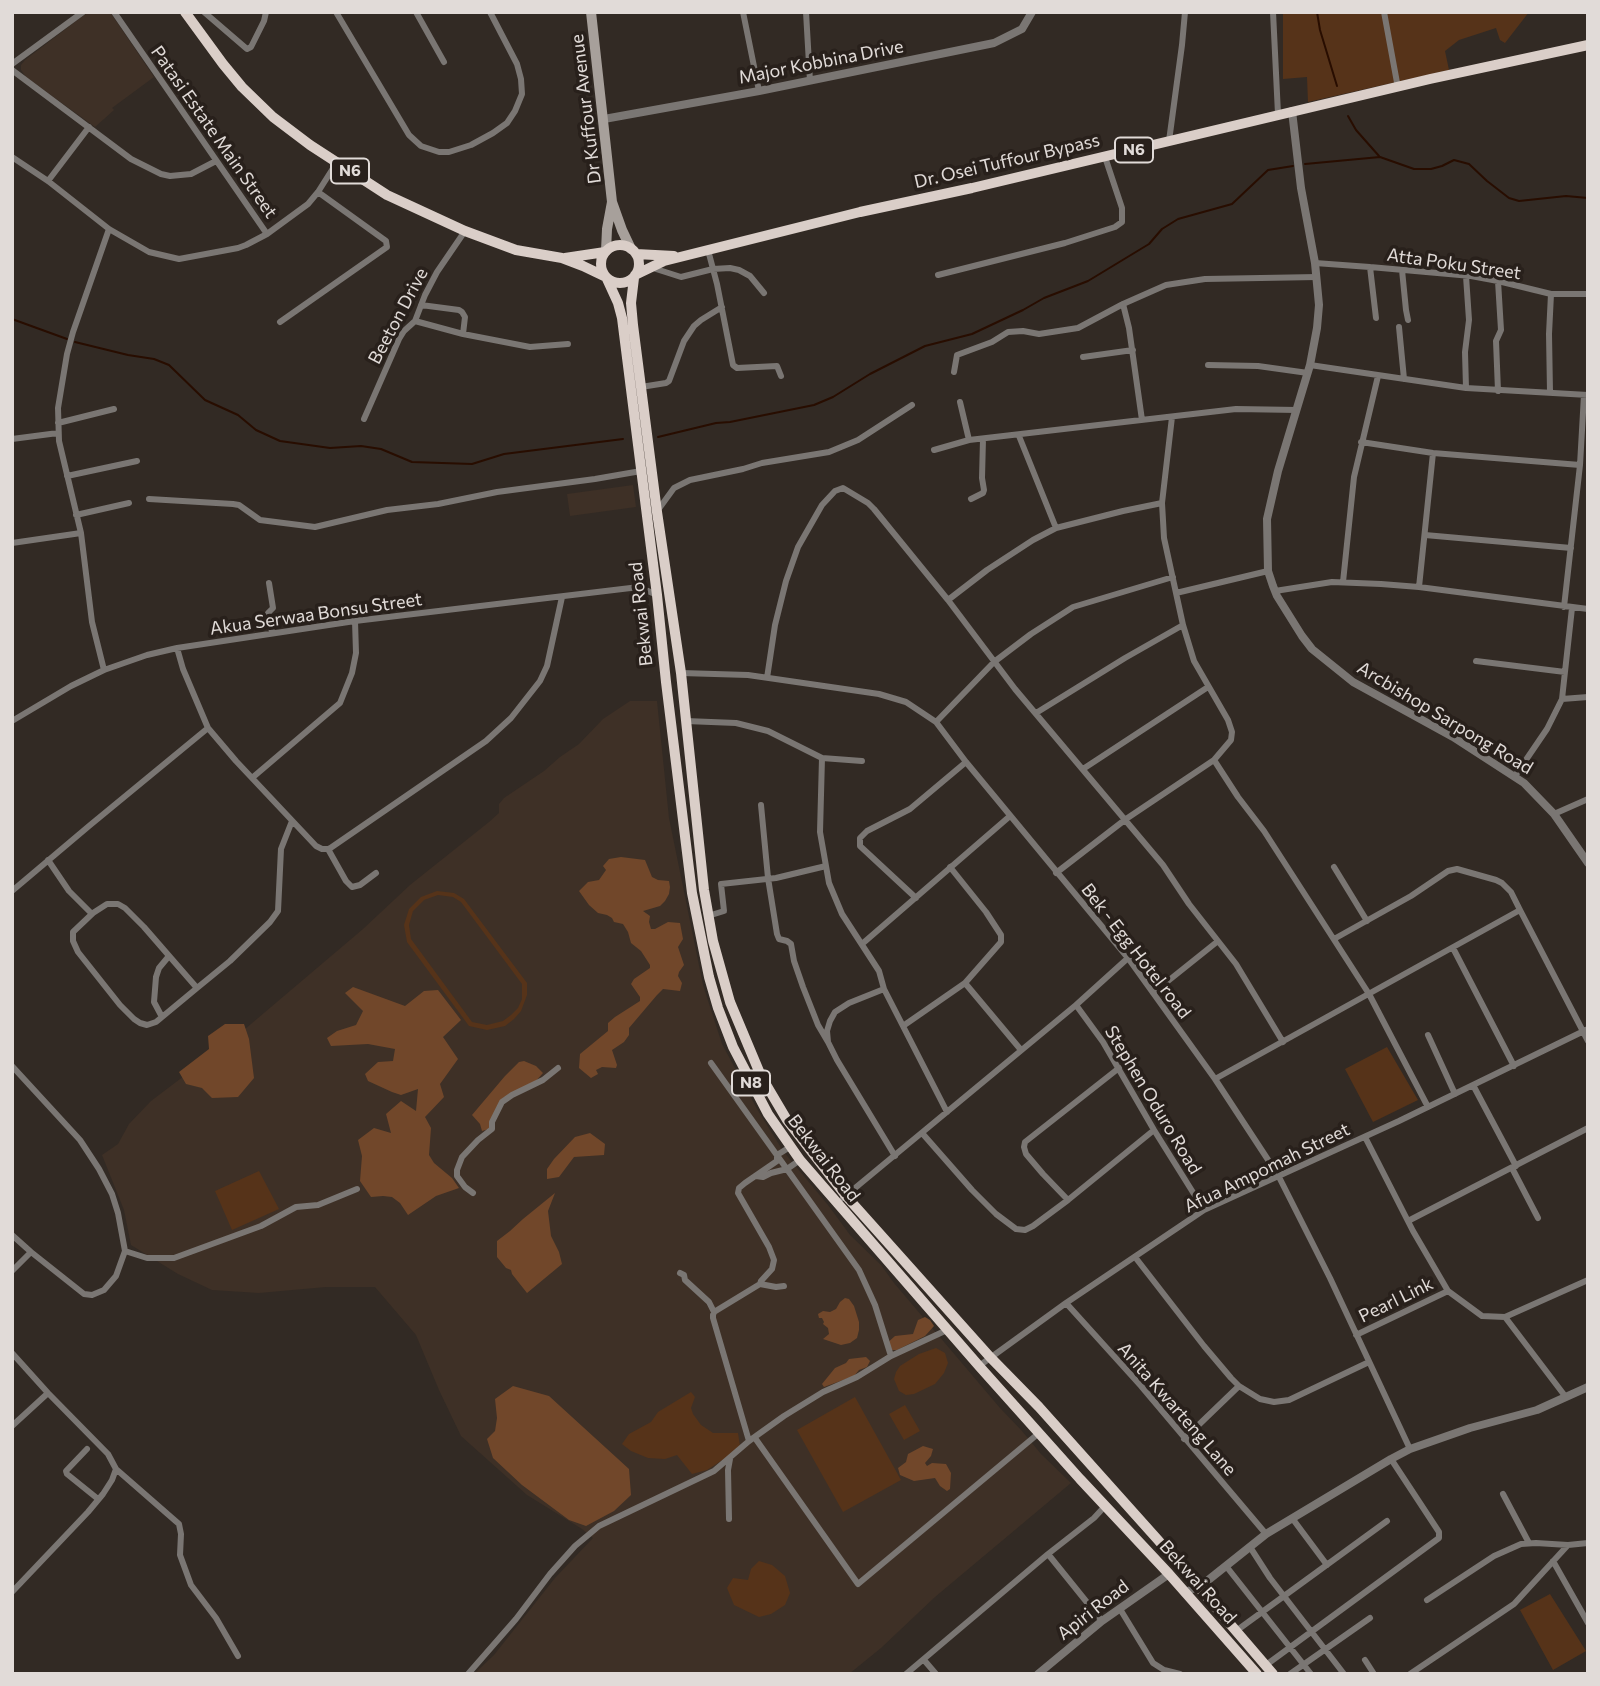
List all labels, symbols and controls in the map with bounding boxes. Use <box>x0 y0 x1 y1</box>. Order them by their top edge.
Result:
street label: Dr Kuffour Avenue <box>566 33 606 185</box>
street label: Major Kobbina Drive <box>737 35 905 89</box>
street label: Patasi Estate Main Street <box>146 42 282 222</box>
street label: Dr. Osei Tuffour Bypass <box>912 129 1102 193</box>
road number: N6 <box>1115 138 1153 162</box>
road number: N6 <box>331 158 369 183</box>
street label: Atta Poku Street <box>1386 244 1522 284</box>
street label: Beeton Drive <box>364 264 432 368</box>
street label: Bekwai Road <box>625 561 657 667</box>
street label: Akua Serwaa Bonsu Street <box>208 588 424 640</box>
street label: Arcbishop Sarpong Road <box>1353 657 1537 779</box>
street label: Bek - Egg Hotel road <box>1077 879 1195 1023</box>
street label: Stephen Oduro Road <box>1100 1022 1206 1178</box>
road number: N8 <box>732 1070 770 1096</box>
street label: Bekwai Road <box>783 1110 865 1206</box>
street label: Afua Ampomah Street <box>1181 1119 1353 1217</box>
street label: Pearl Link <box>1355 1273 1437 1327</box>
street label: Anita Kwarteng Lane <box>1113 1338 1241 1480</box>
street label: Bekwai Road <box>1155 1536 1241 1628</box>
street label: Apiri Road <box>1053 1575 1133 1645</box>

